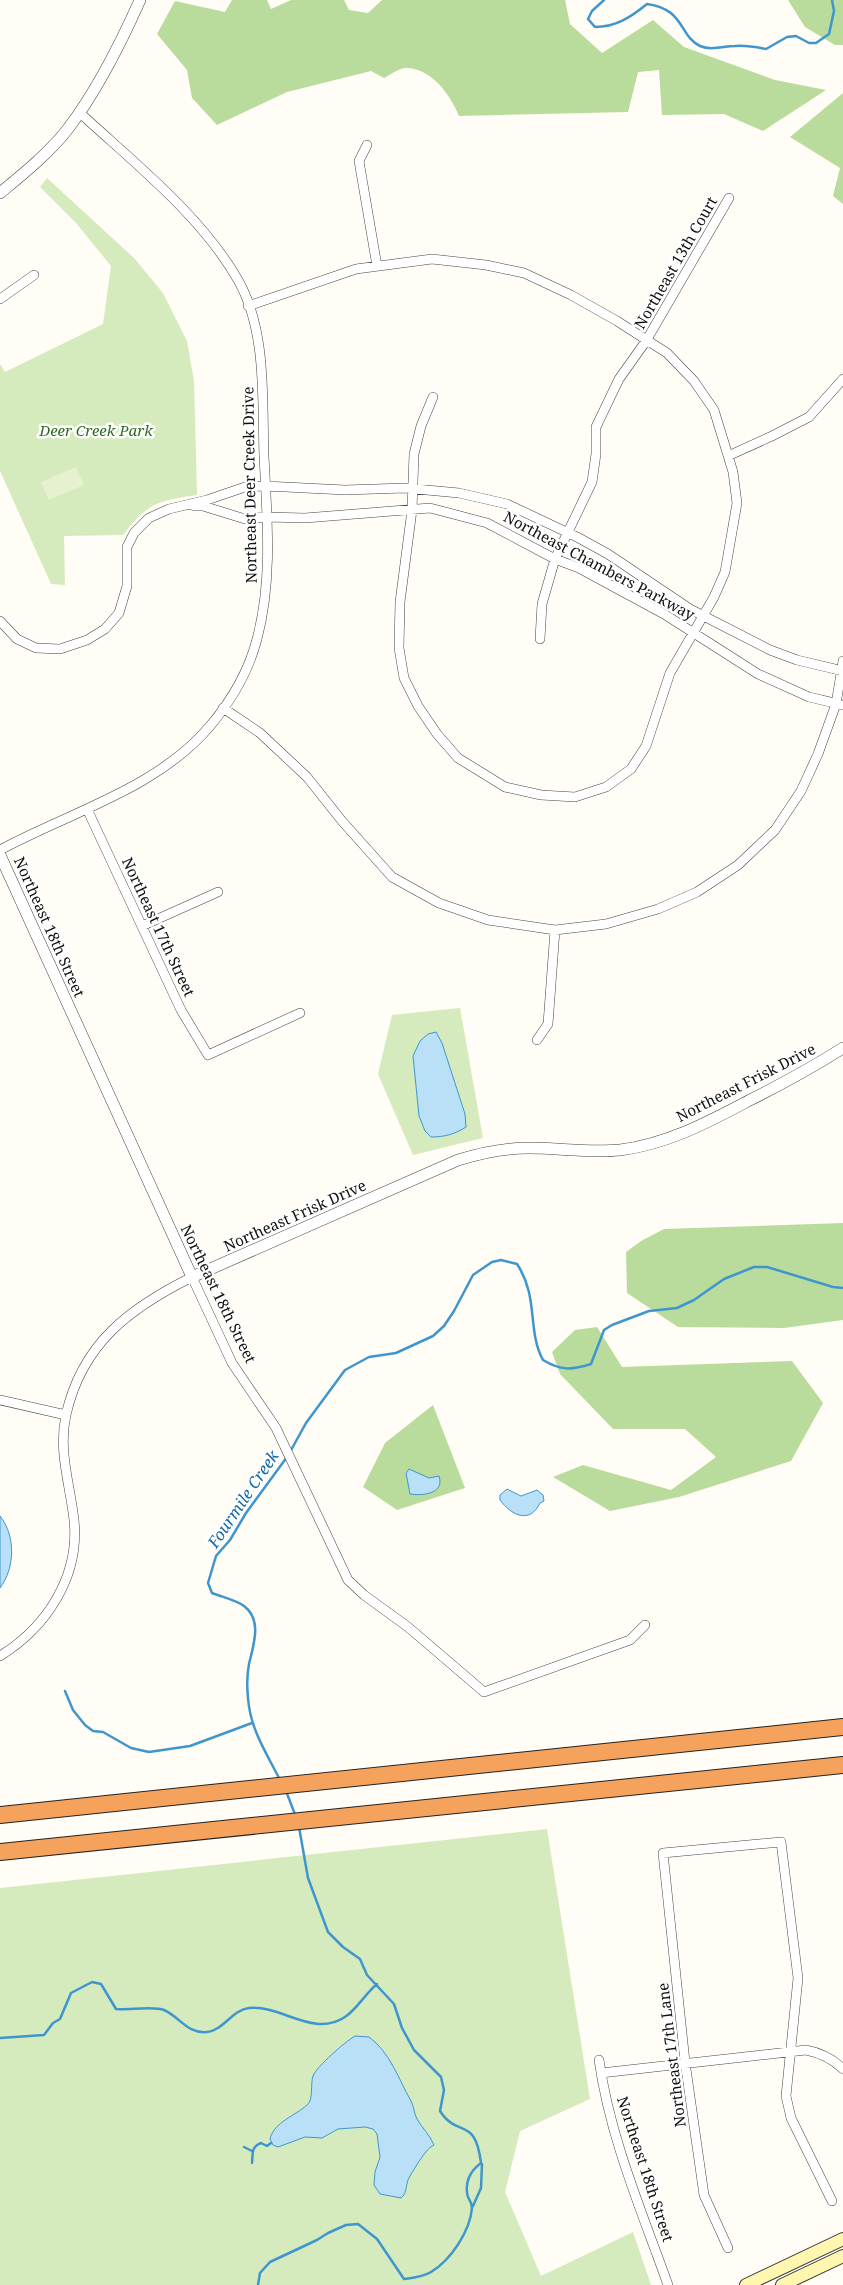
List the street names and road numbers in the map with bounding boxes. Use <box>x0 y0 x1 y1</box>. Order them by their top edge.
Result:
street label: Northeast 13th Court <box>629 193 721 332</box>
street label: Northeast Deer Creek Drive <box>237 386 261 584</box>
street label: Northeast Chambers Parkway <box>500 506 699 624</box>
street label: Northeast 18th Street <box>10 853 90 1000</box>
street label: Northeast 17th Street <box>118 854 200 1000</box>
street label: Northeast Frisk Drive <box>672 1038 819 1126</box>
street label: Northeast Frisk Drive <box>220 1175 369 1256</box>
street label: Northeast 18th Street <box>177 1221 261 1366</box>
street label: Northeast 17th Lane <box>652 1982 690 2128</box>
street label: Northeast 18th Street <box>613 2093 679 2244</box>

